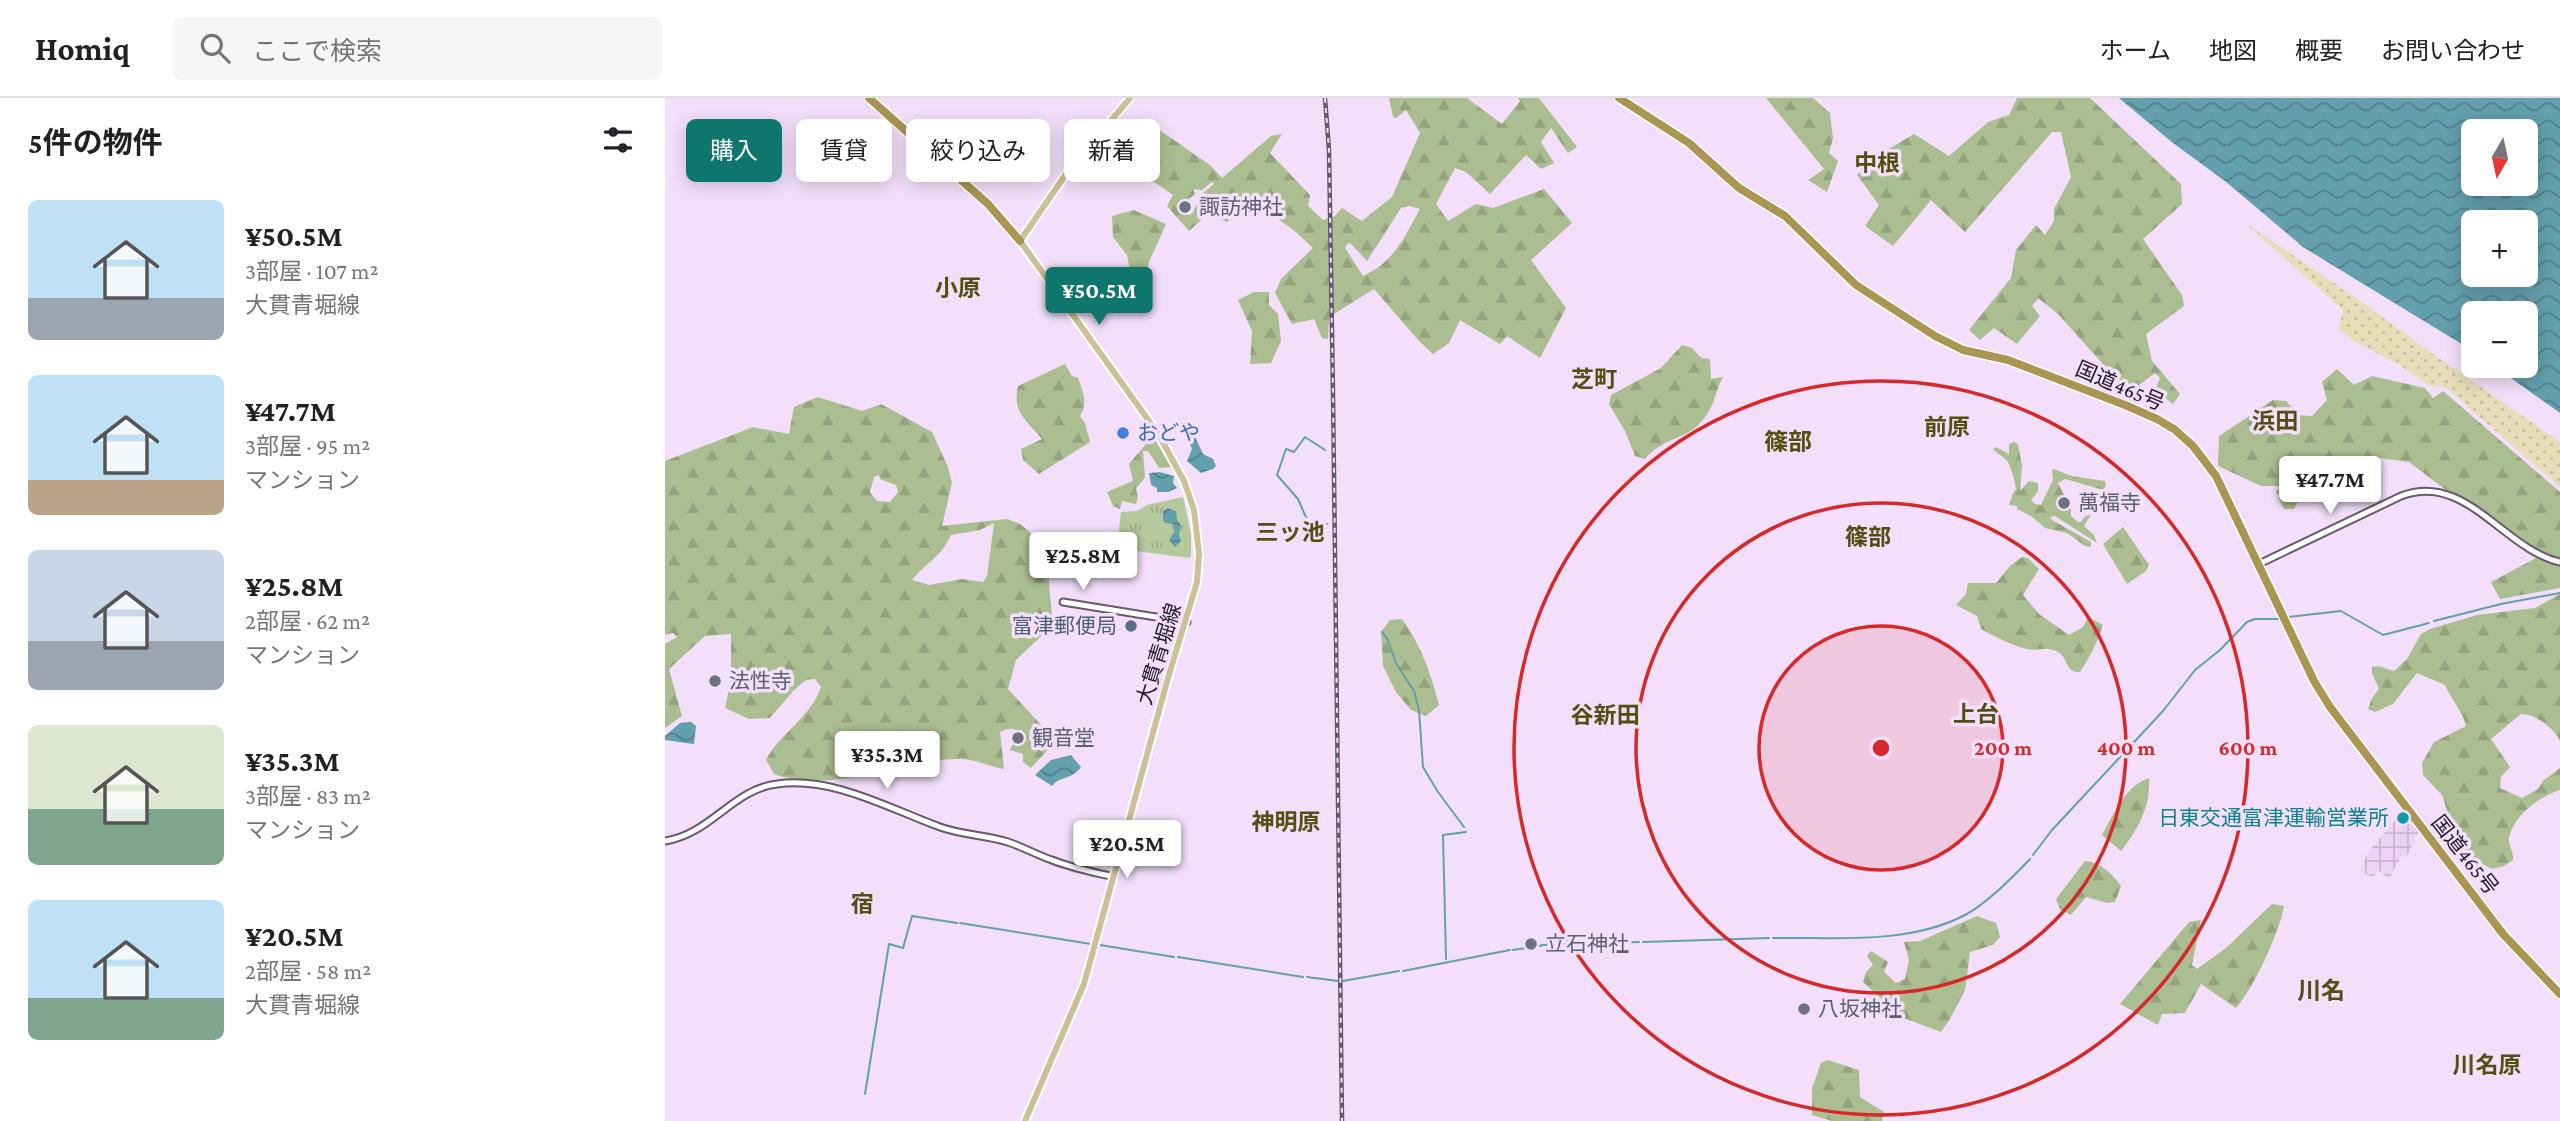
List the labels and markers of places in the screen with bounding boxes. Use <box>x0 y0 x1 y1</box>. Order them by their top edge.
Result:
place label: 諏訪神社 <box>1199 195 1283 219</box>
marker: 諏訪神社 <box>1177 199 1193 215</box>
pin: ¥50.5M <box>1042 268 1156 327</box>
place label: おどや <box>1137 421 1200 445</box>
marker: おどや <box>1115 425 1131 441</box>
pin: ¥47.7M <box>2273 456 2387 516</box>
place label: 萬福寺 <box>2078 491 2141 515</box>
marker: 萬福寺 <box>2056 495 2072 511</box>
pin: ¥25.8M <box>1026 532 1140 592</box>
place label: 富津郵便局 <box>1012 614 1117 638</box>
marker: 富津郵便局 <box>1123 618 1139 634</box>
place label: 法性寺 <box>729 669 792 693</box>
marker: 法性寺 <box>707 673 723 689</box>
place label: 観音堂 <box>1032 726 1095 750</box>
marker: 観音堂 <box>1010 730 1026 746</box>
pin: ¥35.3M <box>830 732 944 791</box>
centre of rings <box>1869 736 1893 760</box>
place label: 日東交通富津運輸営業所 <box>2158 806 2389 830</box>
marker: 日東交通富津運輸営業所 <box>2395 810 2411 826</box>
pin: ¥20.5M <box>1070 820 1184 880</box>
place label: 立石神社 <box>1545 932 1629 956</box>
marker: 立石神社 <box>1523 936 1539 952</box>
place label: 八坂神社 <box>1818 997 1902 1021</box>
marker: 八坂神社 <box>1796 1001 1812 1017</box>

